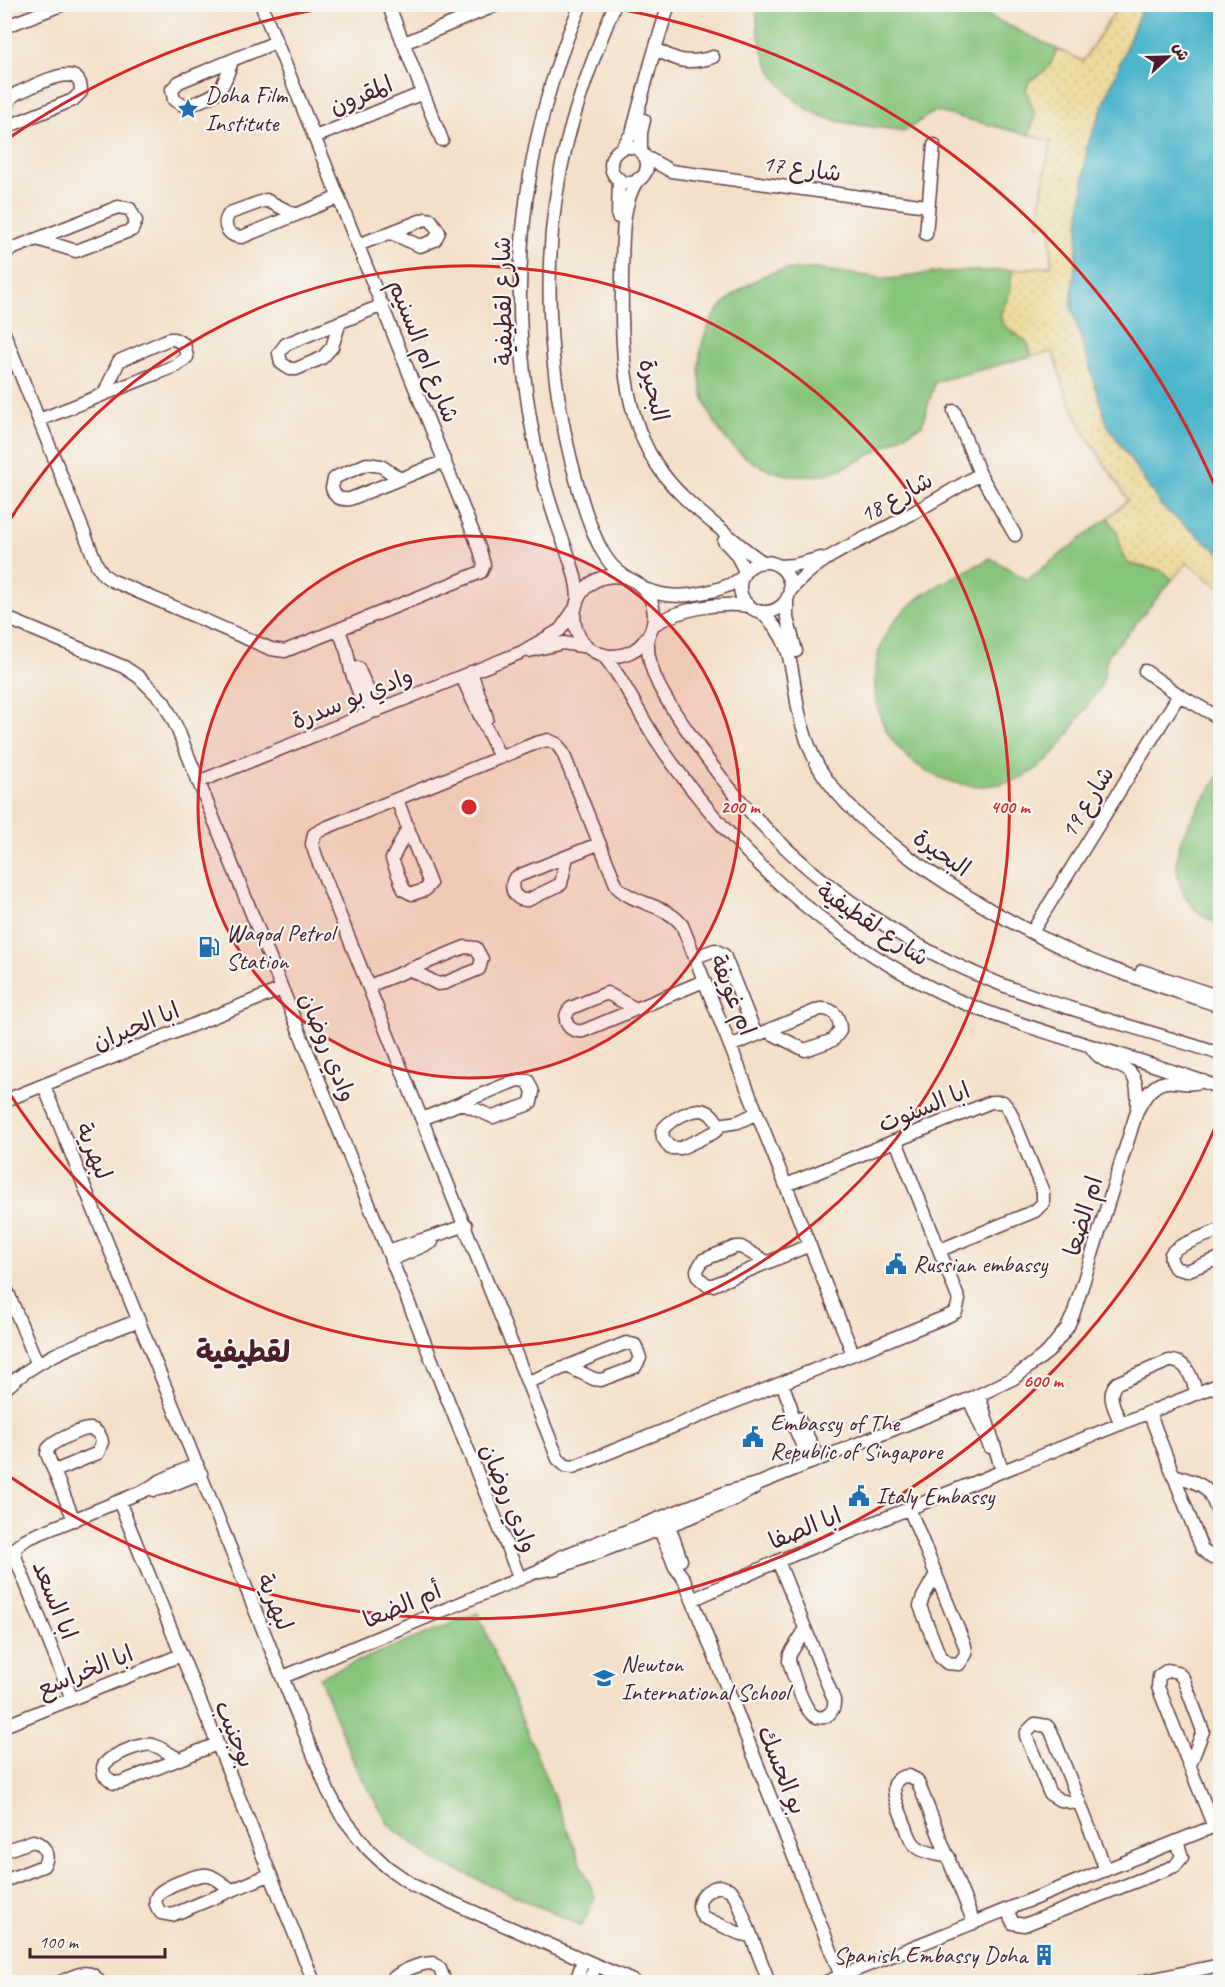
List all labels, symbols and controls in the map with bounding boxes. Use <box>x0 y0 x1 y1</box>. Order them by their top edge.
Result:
north arrow <box>1138 27 1198 87</box>
text: ش <box>1168 40 1194 64</box>
street label: المقرون <box>325 69 397 121</box>
place label: Doha Film Institute <box>205 80 288 138</box>
place icon: Doha Film Institute <box>176 97 200 121</box>
street label: شارع 17 <box>760 148 843 190</box>
street label: شارع لقطيفية <box>487 236 521 366</box>
street label: شارع ام السنيم <box>379 275 466 428</box>
street label: البحيرة <box>632 356 676 424</box>
street label: شارع 18 <box>854 465 939 531</box>
street label: وادي بو سدرة <box>287 660 418 738</box>
street label: شارع 19 <box>1053 760 1122 845</box>
text: 200 m <box>721 796 761 818</box>
text: 400 m <box>991 796 1031 818</box>
centre of rings <box>459 797 479 817</box>
street label: البحيرة <box>907 823 977 883</box>
street label: شارع لقطيفية <box>810 876 935 974</box>
place label: Waqod Petrol Station <box>226 918 338 976</box>
fuel station icon: Waqod Petrol Station <box>197 935 221 959</box>
street label: ام غويفة <box>700 950 763 1041</box>
street label: وادي روضان <box>291 988 363 1107</box>
street label: ابا الحيران <box>88 995 184 1057</box>
street label: ابا السنوت <box>874 1075 975 1140</box>
street label: لبهرية <box>69 1118 119 1184</box>
street label: ام الضعا <box>1057 1172 1112 1261</box>
place label: Russian embassy <box>913 1249 1049 1279</box>
public building icon: Russian embassy <box>884 1252 908 1276</box>
district label: لقطيفية <box>196 1333 290 1371</box>
text: 600 m <box>1023 1370 1064 1392</box>
place label: Embassy of The Republic of Singapore <box>770 1408 944 1466</box>
public building icon: Embassy of The Republic of Singapore <box>741 1425 765 1449</box>
street label: وادي روضان <box>472 1439 544 1558</box>
place label: Italy Embassy <box>876 1481 996 1511</box>
public building icon: Italy Embassy <box>847 1484 871 1508</box>
street label: ابا الصفا <box>764 1500 846 1556</box>
street label: ابا السعد <box>26 1556 84 1644</box>
street label: لبهرية <box>250 1569 300 1635</box>
street label: أم الضعا <box>358 1575 447 1638</box>
street label: ابا الخراسع <box>32 1638 138 1706</box>
place label: Newton International School <box>621 1649 793 1707</box>
school or university icon: Newton International School <box>592 1666 616 1690</box>
street label: بوجنيب <box>208 1696 262 1772</box>
street label: بو الحسك <box>751 1721 813 1819</box>
scale bar <box>30 1921 165 1959</box>
text: 100 m <box>39 1931 80 1953</box>
place label: Spanish Embassy Doha <box>833 1940 1029 1970</box>
building icon: Spanish Embassy Doha <box>1032 1943 1056 1967</box>

